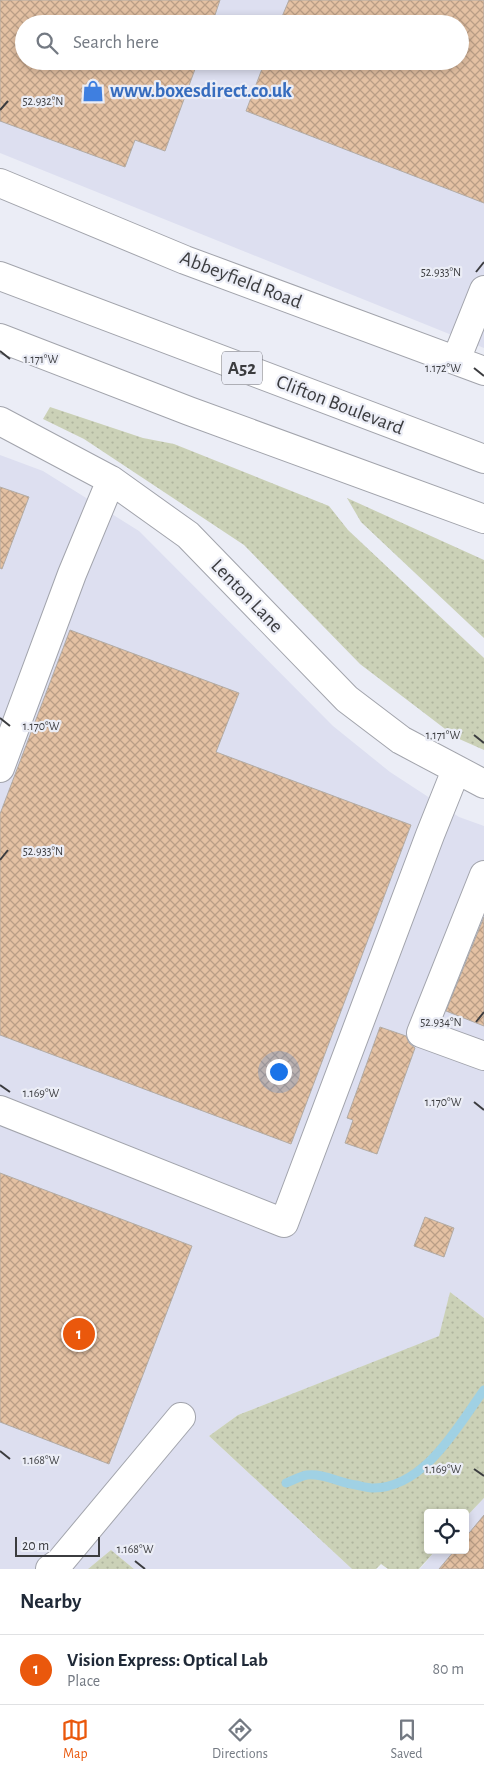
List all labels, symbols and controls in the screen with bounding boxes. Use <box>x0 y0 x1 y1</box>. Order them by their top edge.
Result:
search box <box>15 15 469 70</box>
icon: search <box>33 29 61 57</box>
text: Search here <box>73 33 159 52</box>
shop icon: www.boxesdirect.co.uk <box>80 78 106 104</box>
place label: www.boxesdirect.co.uk <box>110 81 292 101</box>
text: 52.932°N <box>23 95 63 107</box>
street label: Abbeyfield Road <box>177 248 305 312</box>
text: 52.933°N <box>421 266 461 278</box>
road number: A52 <box>222 352 262 384</box>
text: 1.171°W <box>24 353 59 365</box>
text: 1.172°W <box>425 362 461 374</box>
street label: Clifton Boulevard <box>274 372 406 438</box>
street label: Lenton Lane <box>207 555 287 637</box>
text: 1.170°W <box>23 720 60 732</box>
text: 1.171°W <box>426 729 461 741</box>
text: 52.933°N <box>23 845 63 857</box>
text: 52.934°N <box>420 1016 462 1028</box>
your location <box>266 1059 292 1085</box>
text: 1.169°W <box>23 1087 60 1099</box>
text: 1.170°W <box>425 1096 462 1108</box>
pin: 1 <box>63 1315 95 1353</box>
text: 1.168°W <box>23 1454 60 1466</box>
text: 1.169°W <box>425 1463 462 1475</box>
map controls <box>424 1509 469 1554</box>
button: locate <box>424 1509 469 1554</box>
scale bar <box>15 1534 100 1557</box>
text: 20 m <box>22 1539 49 1553</box>
text: 1.168°W <box>117 1543 154 1555</box>
text: Nearby <box>20 1591 81 1612</box>
text: Vision Express: Optical Lab <box>67 1651 268 1670</box>
text: 1 <box>33 1661 39 1677</box>
text: 80 m <box>433 1661 464 1677</box>
text: Place <box>67 1673 100 1689</box>
tab: Map <box>61 1716 89 1763</box>
tab: Directions <box>212 1716 268 1763</box>
tab: Saved <box>391 1716 423 1763</box>

